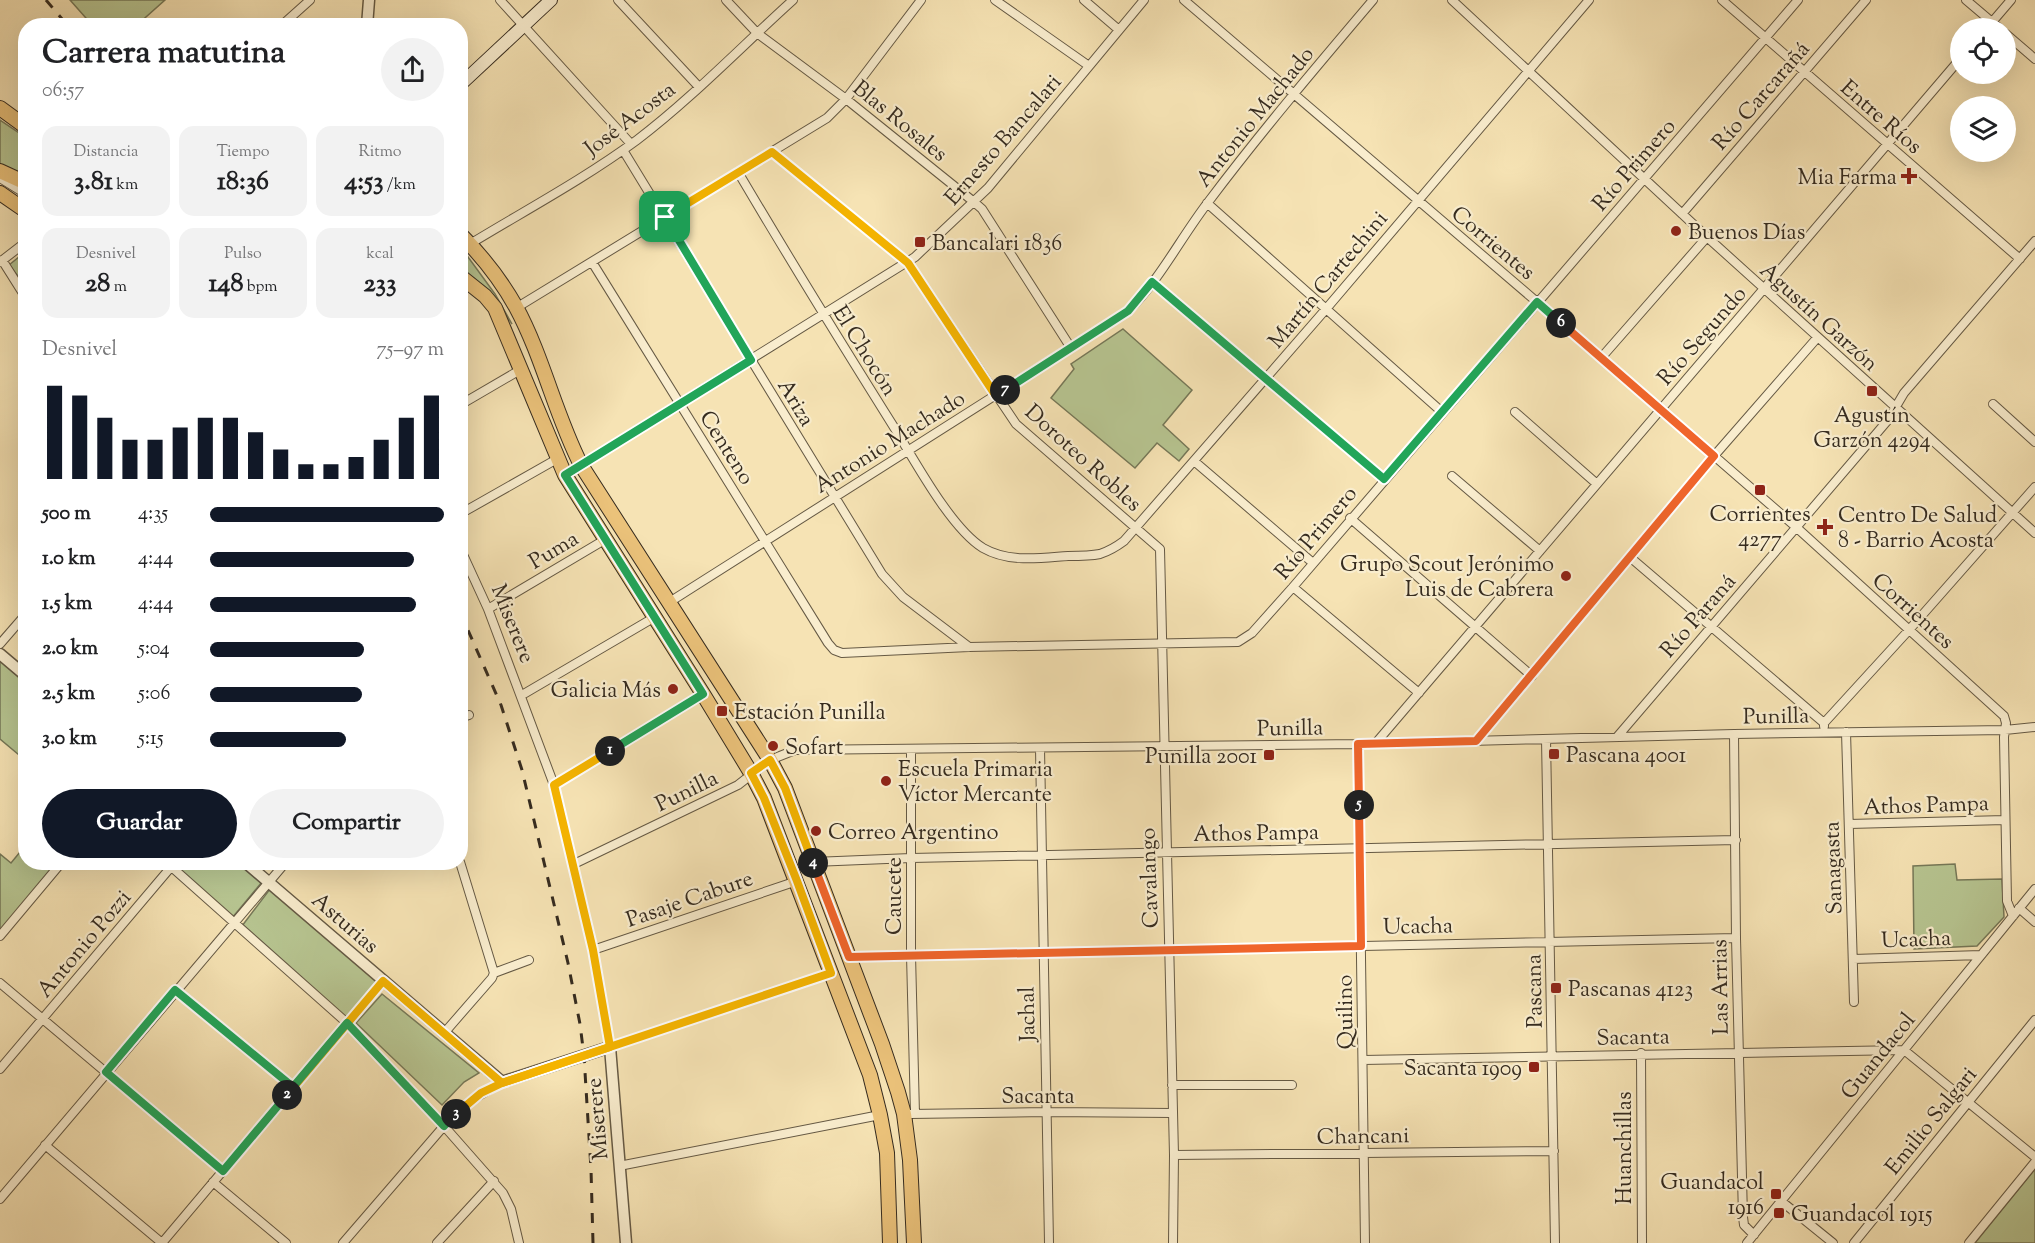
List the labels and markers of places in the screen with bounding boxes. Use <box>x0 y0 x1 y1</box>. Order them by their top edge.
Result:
place label: Mia Farma <box>1797 163 1897 195</box>
marker: Mia Farma <box>1902 169 1916 183</box>
pin <box>639 191 690 242</box>
place label: Buenos Días <box>1688 218 1805 250</box>
marker: Buenos Días <box>1669 224 1683 238</box>
place label: Bancalari 1836 <box>932 229 1062 261</box>
marker: Bancalari 1836 <box>913 235 927 249</box>
pin: 6 <box>1546 308 1576 338</box>
pin: 7 <box>990 375 1020 405</box>
marker: Agustín Garzón 4294 <box>1865 384 1879 398</box>
place label: Agustín Garzón 4294 <box>1813 401 1931 458</box>
marker: Corrientes 4277 <box>1753 483 1767 497</box>
place label: Corrientes 4277 <box>1709 500 1811 557</box>
place label: Centro De Salud 8 - Barrio Acosta <box>1838 501 1997 558</box>
marker: Centro De Salud 8 - Barrio Acosta <box>1816 518 1834 536</box>
place label: Grupo Scout Jerónimo Luis de Cabrera <box>1340 550 1554 607</box>
marker: Grupo Scout Jerónimo Luis de Cabrera <box>1559 569 1573 583</box>
place label: Galicia Más <box>551 676 661 708</box>
marker: Galicia Más <box>666 682 680 696</box>
place label: Estación Punilla <box>734 698 886 730</box>
marker: Estación Punilla <box>715 704 729 718</box>
place label: Sofart <box>785 733 844 765</box>
pin: 1 <box>595 736 625 766</box>
marker: Sofart <box>766 739 780 753</box>
place label: Pascana 4001 <box>1566 741 1687 773</box>
place label: Punilla 2001 <box>1145 742 1258 774</box>
marker: Pascana 4001 <box>1547 747 1561 761</box>
marker: Punilla 2001 <box>1262 748 1276 762</box>
place label: Escuela Primaria Víctor Mercante <box>898 755 1053 812</box>
marker: Escuela Primaria Víctor Mercante <box>879 774 893 788</box>
pin: 5 <box>1344 790 1374 820</box>
place label: Correo Argentino <box>828 818 999 850</box>
marker: Correo Argentino <box>809 824 823 838</box>
pin: 4 <box>798 848 828 878</box>
place label: Pascanas 4123 <box>1568 975 1693 1007</box>
marker: Pascanas 4123 <box>1549 981 1563 995</box>
place label: Sacanta 1909 <box>1404 1054 1522 1086</box>
marker: Sacanta 1909 <box>1527 1060 1541 1074</box>
pin: 2 <box>272 1080 302 1110</box>
pin: 3 <box>441 1099 471 1129</box>
place label: Guandacol 1916 <box>1660 1168 1764 1225</box>
marker: Guandacol 1916 <box>1769 1187 1783 1201</box>
place label: Guandacol 1915 <box>1791 1200 1933 1232</box>
marker: Guandacol 1915 <box>1772 1206 1786 1220</box>

